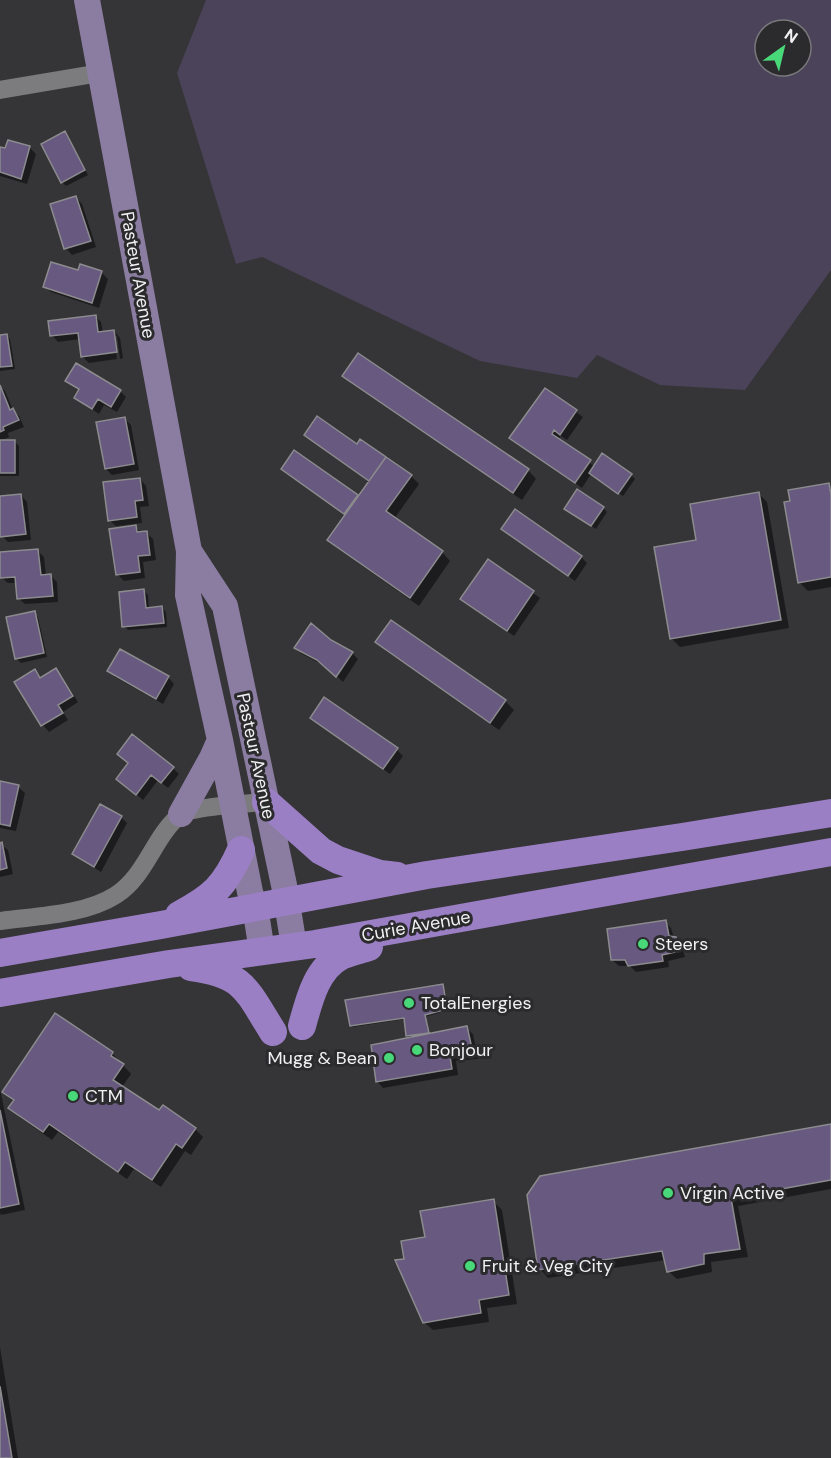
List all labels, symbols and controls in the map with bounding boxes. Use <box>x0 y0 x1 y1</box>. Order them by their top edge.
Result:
north arrow <box>753 18 813 78</box>
text: N <box>780 24 802 48</box>
street label: Pasteur Avenue <box>115 210 161 340</box>
street label: Pasteur Avenue <box>231 691 281 821</box>
street label: Curie Avenue <box>360 905 472 947</box>
place label: Steers <box>655 932 708 956</box>
marker: Steers <box>636 937 650 951</box>
place label: TotalEnergies <box>421 991 531 1015</box>
marker: TotalEnergies <box>402 996 416 1010</box>
place label: Bonjour <box>429 1038 493 1062</box>
marker: Bonjour <box>410 1043 424 1057</box>
place label: Mugg & Bean <box>267 1046 377 1070</box>
marker: Mugg & Bean <box>382 1051 396 1065</box>
place label: CTM <box>85 1084 123 1108</box>
marker: CTM <box>66 1089 80 1103</box>
place label: Virgin Active <box>680 1181 784 1205</box>
marker: Virgin Active <box>661 1186 675 1200</box>
place label: Fruit & Veg City <box>482 1254 613 1278</box>
marker: Fruit & Veg City <box>463 1259 477 1273</box>

